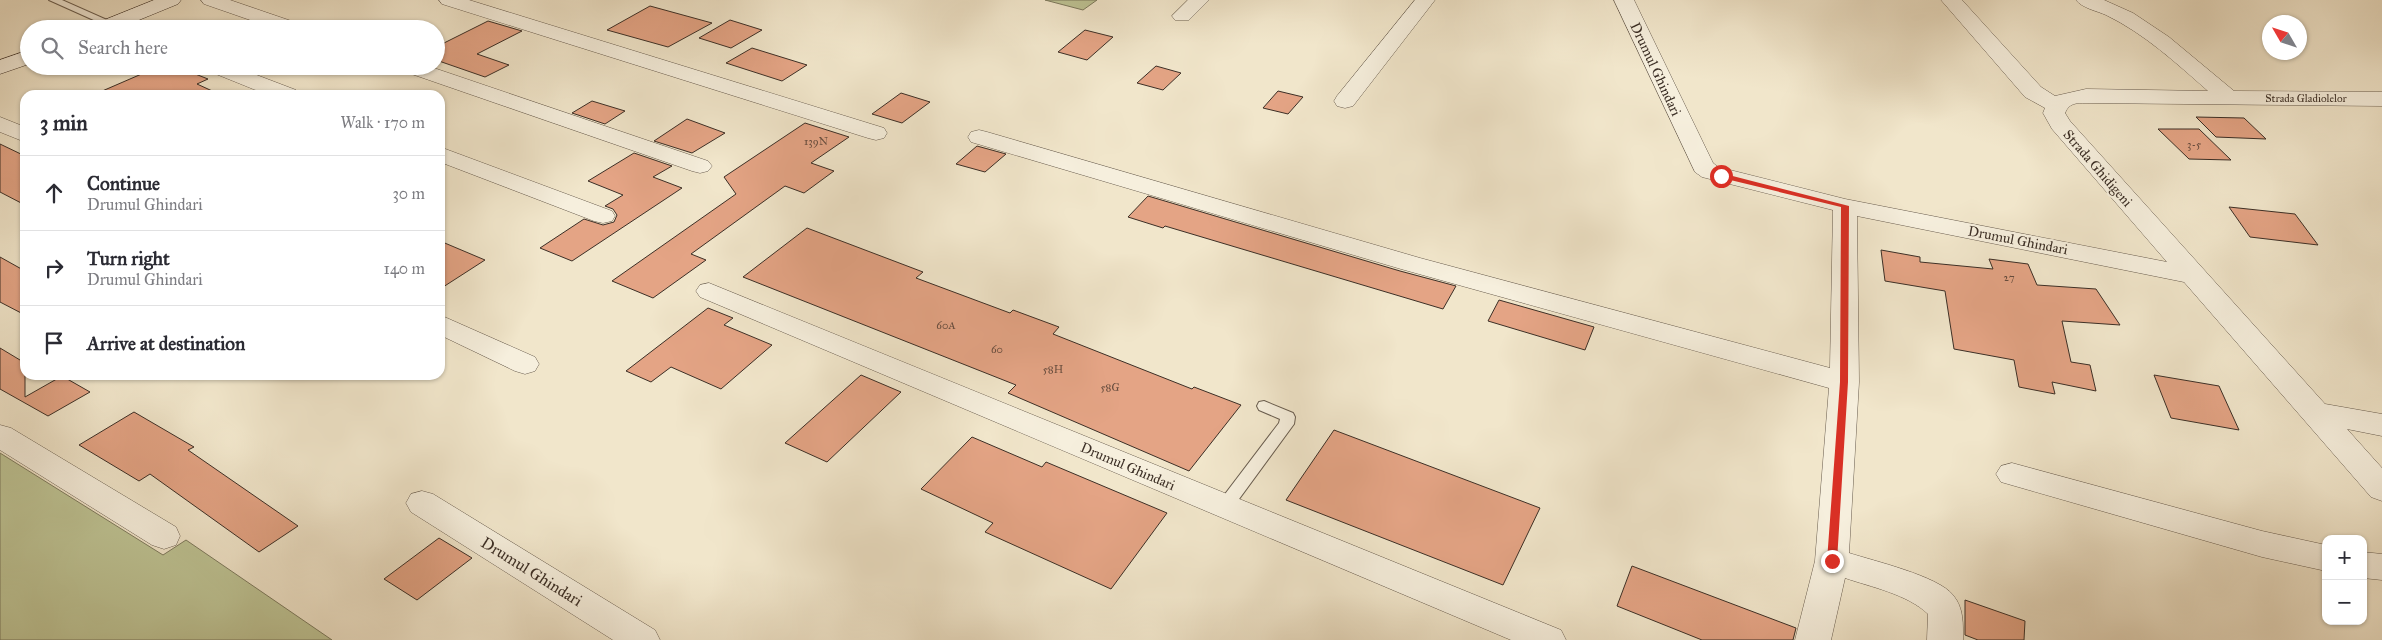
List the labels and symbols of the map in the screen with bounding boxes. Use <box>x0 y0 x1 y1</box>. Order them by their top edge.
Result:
north arrow <box>2262 15 2307 60</box>
street label: Drumul Ghindari <box>1626 20 1685 119</box>
street label: Strada Gladiolelor <box>2265 92 2348 105</box>
street label: Strada Ghidigeni <box>2060 126 2136 210</box>
house number: 139N <box>804 135 828 148</box>
house number: 3-5 <box>2187 138 2201 151</box>
route start <box>1710 165 1733 188</box>
street label: Drumul Ghindari <box>1967 222 2069 259</box>
house number: 27 <box>2004 271 2015 284</box>
house number: 60A <box>936 319 956 332</box>
house number: 60 <box>991 343 1003 356</box>
house number: 58H <box>1043 363 1064 376</box>
house number: 58G <box>1100 381 1120 394</box>
street label: Drumul Ghindari <box>1078 439 1178 494</box>
street label: Drumul Ghindari <box>478 533 586 610</box>
route end <box>1821 550 1844 573</box>

